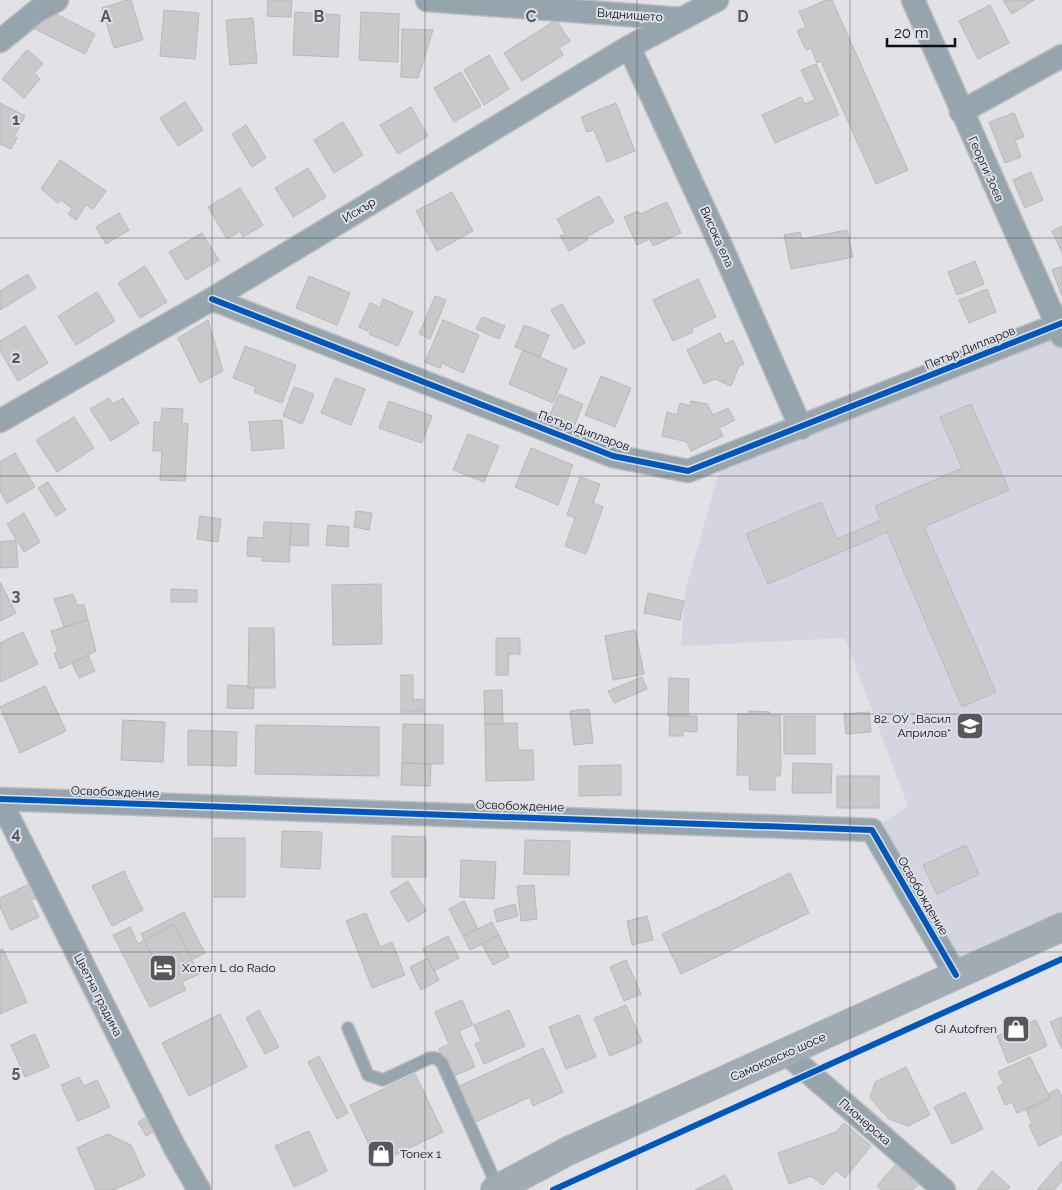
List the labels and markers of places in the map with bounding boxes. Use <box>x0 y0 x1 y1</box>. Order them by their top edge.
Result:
school or university icon: 82. ОУ „Васил Априлов“ <box>955 711 985 741</box>
place label: 82. ОУ „Васил Априлов“ <box>874 712 951 740</box>
hotel icon: Хотел L do Rado <box>148 953 178 983</box>
place label: Хотел L do Rado <box>182 961 276 975</box>
shop icon: GI Autofren <box>1001 1014 1031 1044</box>
place label: GI Autofren <box>935 1022 997 1036</box>
shop icon: Tonex 1 <box>366 1139 396 1169</box>
place label: Tonex 1 <box>400 1147 441 1161</box>

